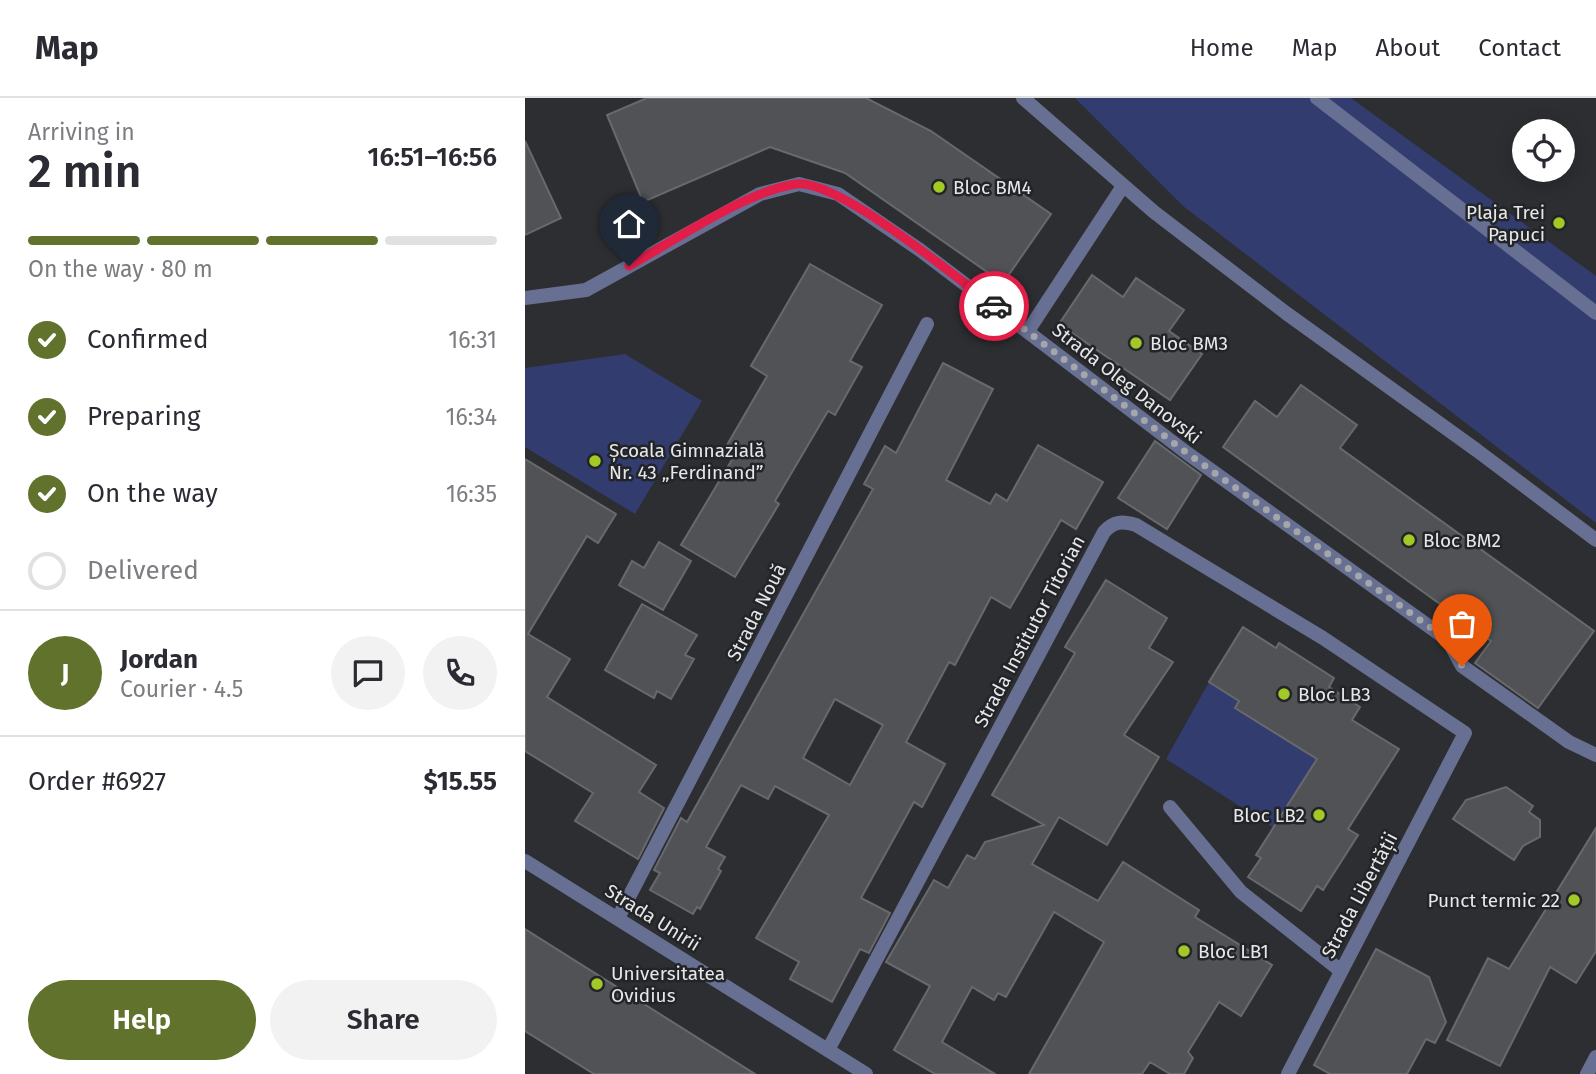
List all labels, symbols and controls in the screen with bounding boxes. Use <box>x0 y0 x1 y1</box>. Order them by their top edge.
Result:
text: Map <box>35 28 99 68</box>
text: Home <box>1190 34 1254 62</box>
text: Map <box>1292 34 1338 62</box>
text: About <box>1376 34 1440 62</box>
text: Contact <box>1478 34 1561 62</box>
text: Arriving in <box>28 118 135 146</box>
map controls <box>1512 119 1575 182</box>
button: locate <box>1512 119 1575 182</box>
text: 16:51–16:56 <box>368 142 497 173</box>
text: 2 min <box>28 144 141 199</box>
place label: Bloc BM4 <box>953 176 1032 199</box>
marker: Bloc BM4 <box>931 179 947 195</box>
pin <box>599 194 659 266</box>
place label: Plaja Trei Papuci <box>1466 201 1545 246</box>
icon: home <box>610 205 648 243</box>
marker: Plaja Trei Papuci <box>1551 215 1567 231</box>
text: On the way · 80 m <box>28 255 213 283</box>
courier <box>959 271 1029 341</box>
icon: car <box>975 287 1013 325</box>
street label: Strada Oleg Danovski <box>1048 318 1206 449</box>
icon: check <box>28 321 66 359</box>
text: Confirmed <box>87 324 208 355</box>
text: 16:31 <box>448 326 497 354</box>
place label: Bloc BM3 <box>1150 332 1228 355</box>
marker: Bloc BM3 <box>1128 335 1144 351</box>
icon: check <box>28 398 66 436</box>
text: Preparing <box>87 401 200 432</box>
text: 16:34 <box>445 403 497 431</box>
place label: Școala Gimnazială Nr. 43 „Ferdinand” <box>609 439 765 484</box>
marker: Școala Gimnazială Nr. 43 „Ferdinand” <box>587 453 603 469</box>
icon: check <box>28 475 66 513</box>
text: On the way <box>87 478 218 509</box>
text: 16:35 <box>446 480 497 508</box>
place label: Bloc BM2 <box>1423 529 1501 552</box>
street label: Strada Institutor Titorian <box>969 531 1090 731</box>
marker: Bloc BM2 <box>1401 532 1417 548</box>
text: Delivered <box>87 555 199 586</box>
street label: Strada Nouă <box>722 560 791 665</box>
pin <box>1432 594 1492 666</box>
icon: bag <box>1443 605 1481 643</box>
button: chat <box>331 636 405 710</box>
button: phone <box>423 636 497 710</box>
text: Jordan <box>120 644 198 675</box>
text: J <box>61 658 69 689</box>
text: Courier · 4.5 <box>120 675 243 703</box>
place label: Bloc LB3 <box>1298 683 1371 706</box>
marker: Bloc LB3 <box>1276 686 1292 702</box>
text: Order #6927 <box>28 766 166 797</box>
text: $15.55 <box>423 766 497 797</box>
place label: Bloc LB2 <box>1233 804 1305 827</box>
marker: Bloc LB2 <box>1311 807 1327 823</box>
street label: Strada Libertății <box>1317 828 1403 963</box>
street label: Strada Unirii <box>601 879 705 956</box>
place label: Punct termic 22 <box>1427 889 1560 912</box>
marker: Punct termic 22 <box>1566 892 1582 908</box>
place label: Bloc LB1 <box>1198 940 1269 963</box>
marker: Bloc LB1 <box>1176 943 1192 959</box>
place label: Universitatea Ovidius <box>611 962 725 1007</box>
marker: Universitatea Ovidius <box>589 976 605 992</box>
button: Help <box>28 980 256 1060</box>
button: Share <box>270 980 497 1060</box>

